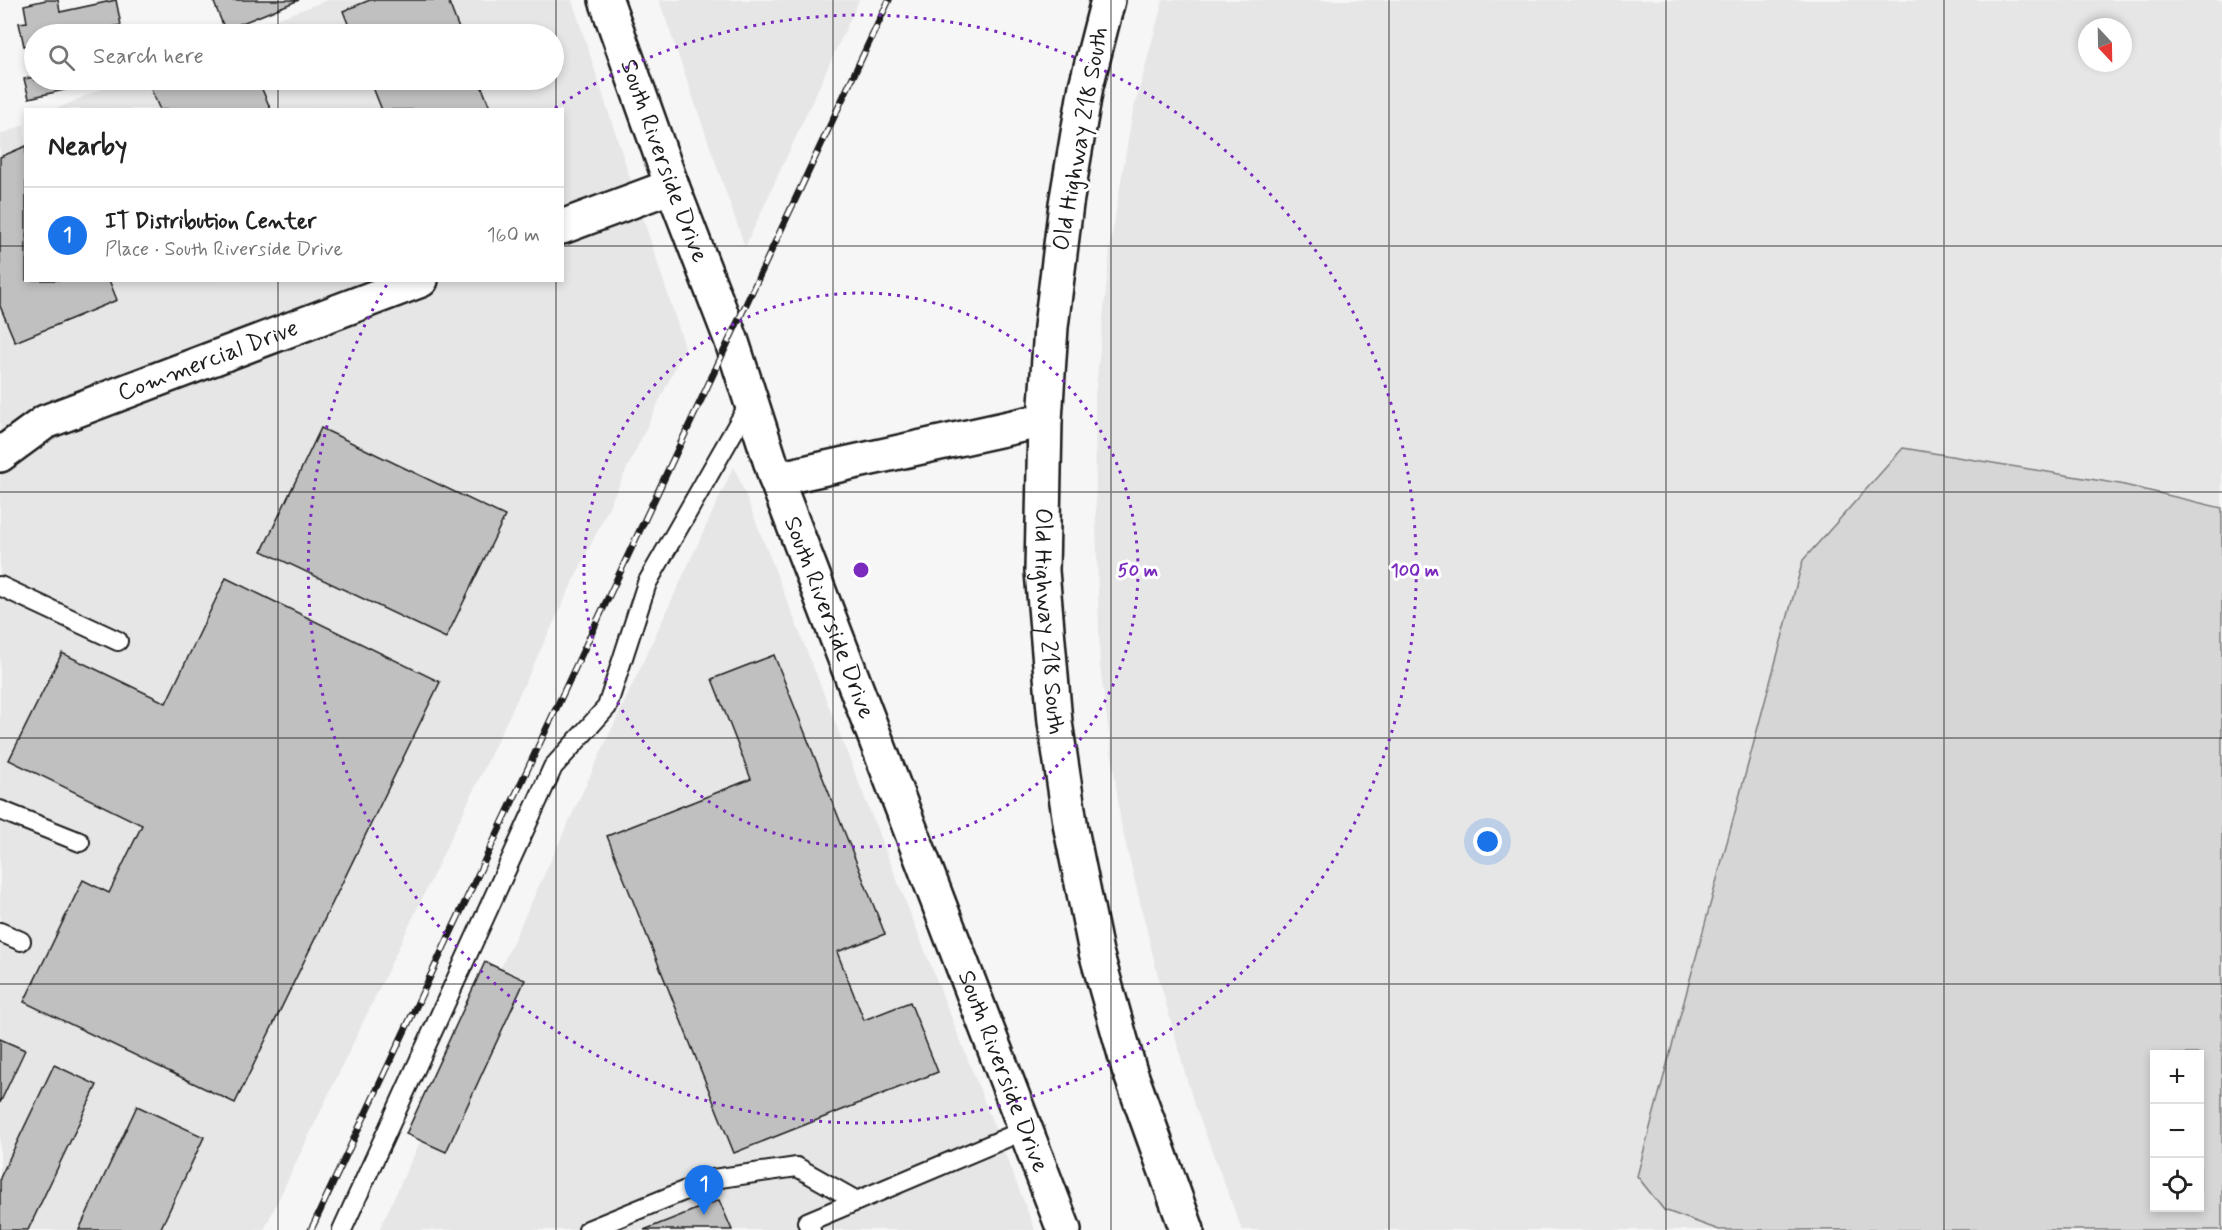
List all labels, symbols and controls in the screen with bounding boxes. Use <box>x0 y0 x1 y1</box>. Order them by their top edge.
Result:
north arrow <box>2078 18 2132 72</box>
search box <box>24 24 564 90</box>
street label: Old Highway 218 South <box>1046 25 1116 253</box>
icon: search <box>45 41 78 74</box>
text: Search here <box>93 43 204 71</box>
street label: South Riverside Drive <box>613 55 716 267</box>
text: Nearby <box>48 130 127 164</box>
text: IT Distribution Center <box>105 208 316 236</box>
text: 1 <box>63 222 72 249</box>
text: 160 m <box>487 222 540 249</box>
text: Place · South Riverside Drive <box>105 236 343 263</box>
street label: Commercial Drive <box>113 312 303 409</box>
street label: Old Highway 218 South <box>1026 508 1072 736</box>
street label: South Riverside Drive <box>776 512 882 723</box>
text: 50 m <box>1118 559 1158 583</box>
text: 100 m <box>1391 559 1439 583</box>
centre of rings <box>851 560 871 580</box>
your location <box>1473 827 1502 856</box>
street label: South Riverside Drive <box>950 966 1056 1177</box>
map controls <box>2150 1050 2204 1212</box>
button: + <box>2150 1050 2204 1104</box>
button: − <box>2150 1104 2204 1158</box>
button: locate <box>2150 1158 2204 1212</box>
pin: 1 <box>684 1166 724 1215</box>

